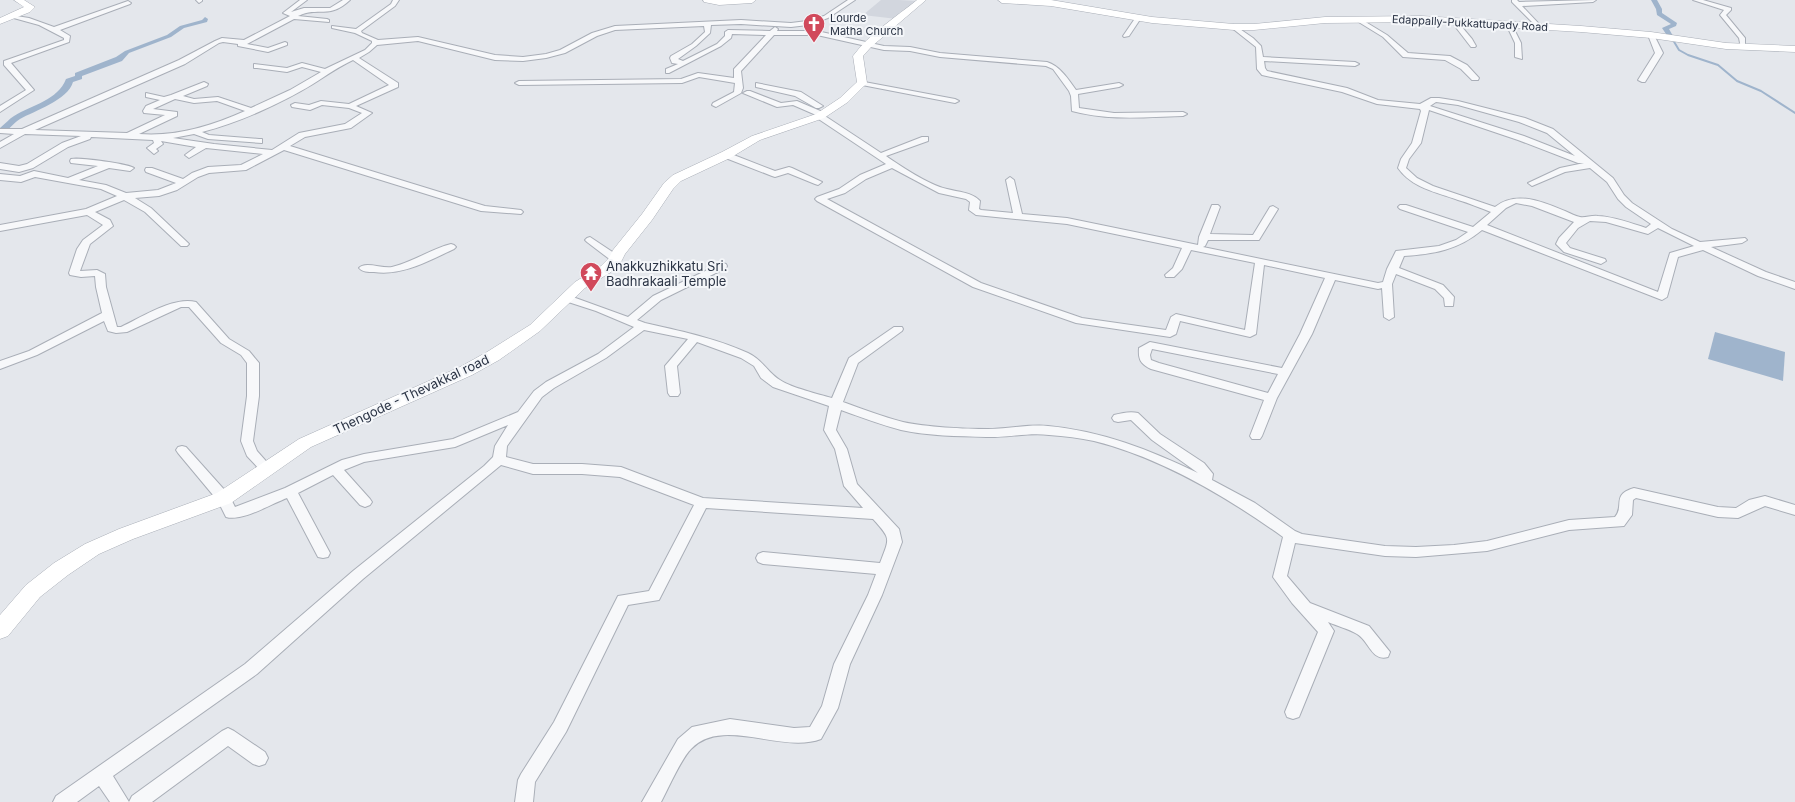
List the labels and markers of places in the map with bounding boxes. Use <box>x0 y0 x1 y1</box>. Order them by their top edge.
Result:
church icon: Lourde Matha Church <box>801 11 827 44</box>
place label: Lourde Matha Church <box>830 11 903 38</box>
place label: Anakkuzhikkatu Sri. Badhrakaali Temple <box>606 258 727 289</box>
temple icon: Anakkuzhikkatu Sri. Badhrakaali Temple <box>578 260 604 293</box>

